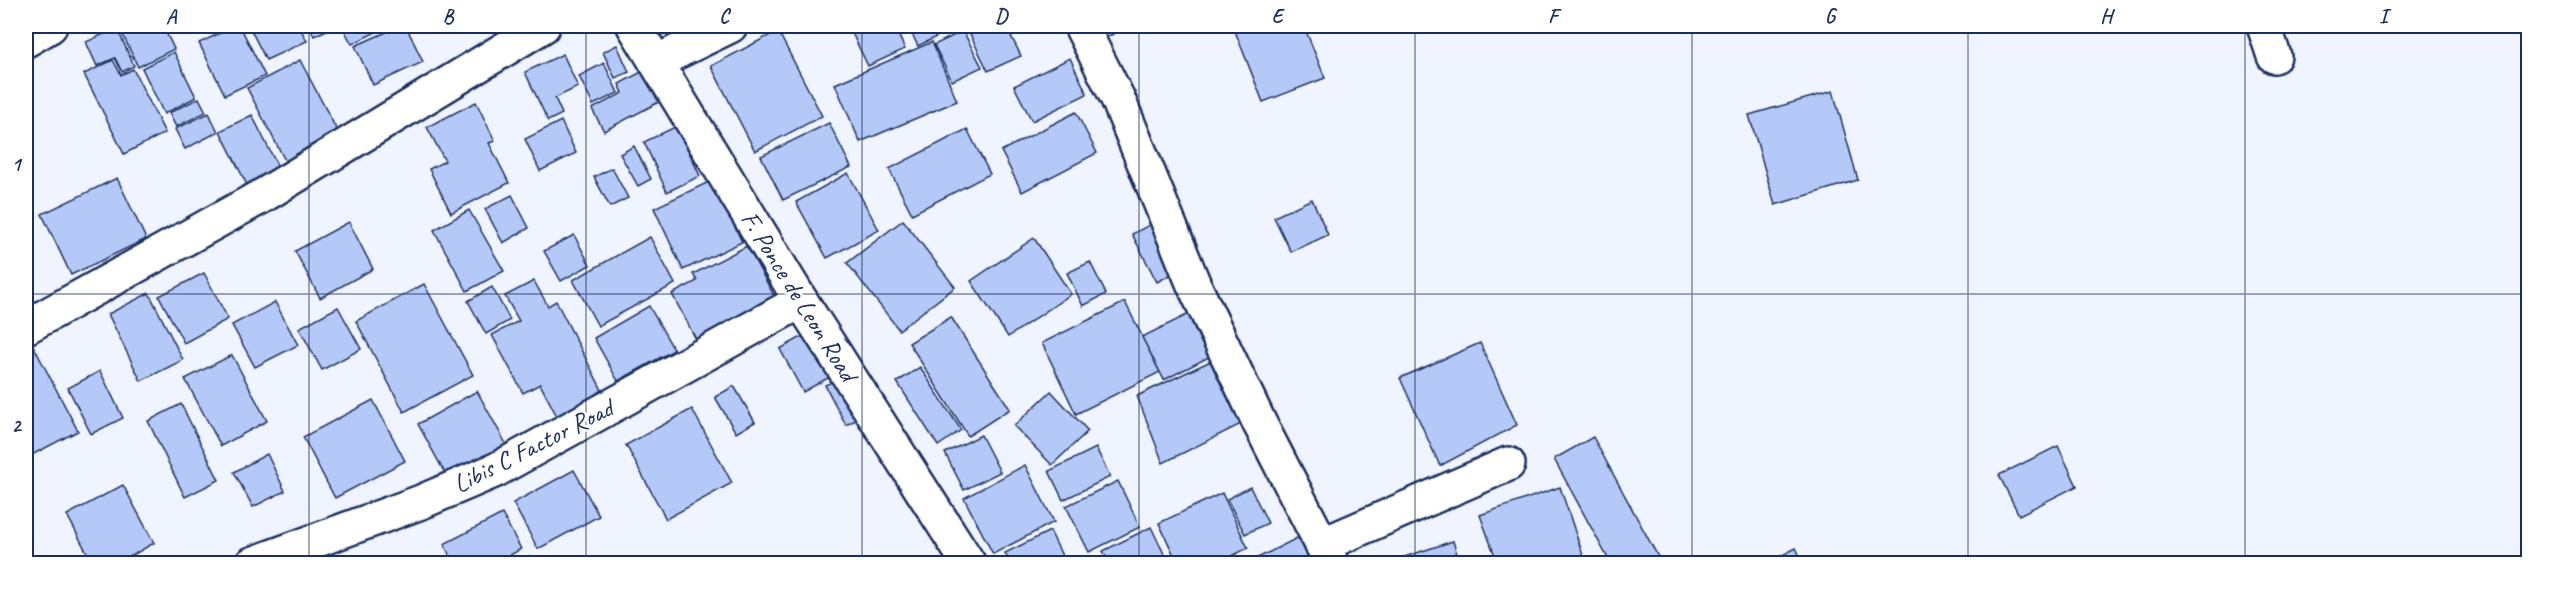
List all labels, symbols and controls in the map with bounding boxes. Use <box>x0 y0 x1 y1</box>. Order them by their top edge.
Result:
text: A <box>166 4 178 29</box>
text: B <box>443 4 455 29</box>
text: C <box>719 4 731 29</box>
text: D <box>995 4 1009 29</box>
text: E <box>1272 4 1286 29</box>
text: F <box>1548 4 1562 29</box>
text: G <box>1825 4 1838 29</box>
text: H <box>2100 4 2115 29</box>
text: I <box>2379 4 2392 29</box>
text: 1 <box>12 152 23 177</box>
street label: F. Ponce de Leon Road <box>733 205 867 390</box>
street label: Libis C Factor Road <box>448 390 622 500</box>
text: 2 <box>12 413 23 438</box>

